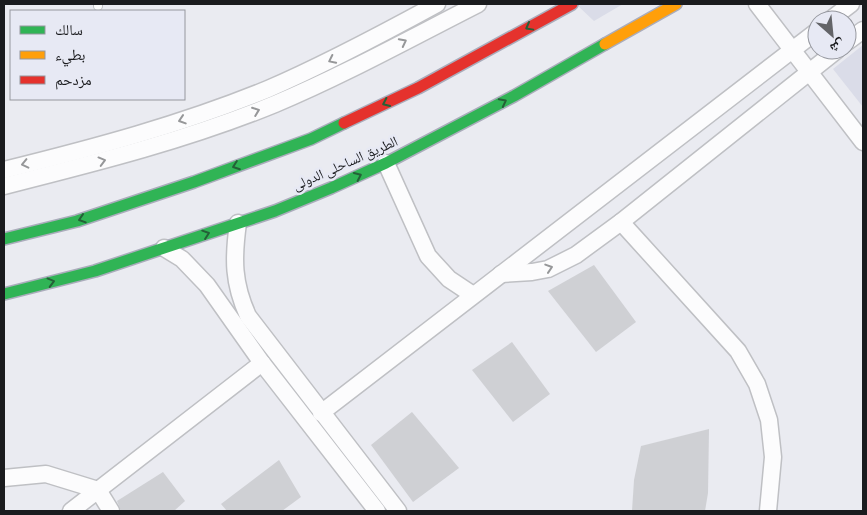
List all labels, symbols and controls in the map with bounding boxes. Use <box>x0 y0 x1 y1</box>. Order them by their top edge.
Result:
legend <box>10 10 185 100</box>
north arrow <box>807 10 857 60</box>
text: سالك <box>55 20 83 38</box>
one-way arrow <box>526 21 535 31</box>
text: ش <box>827 35 849 58</box>
one-way arrow <box>398 38 407 48</box>
text: بطيء <box>55 45 85 67</box>
one-way arrow <box>328 53 337 64</box>
text: مزدحم <box>55 70 92 90</box>
one-way arrow <box>382 97 391 108</box>
one-way arrow <box>497 98 506 108</box>
one-way arrow <box>251 107 260 117</box>
one-way arrow <box>178 115 186 125</box>
street label: الطريق الساحلى الدولى <box>290 132 401 195</box>
one-way arrow <box>97 157 105 167</box>
one-way arrow <box>21 158 30 169</box>
one-way arrow <box>232 160 241 170</box>
one-way arrow <box>353 172 362 182</box>
one-way arrow <box>79 213 87 223</box>
one-way arrow <box>201 230 210 240</box>
one-way arrow <box>544 264 552 274</box>
one-way arrow <box>46 277 55 288</box>

